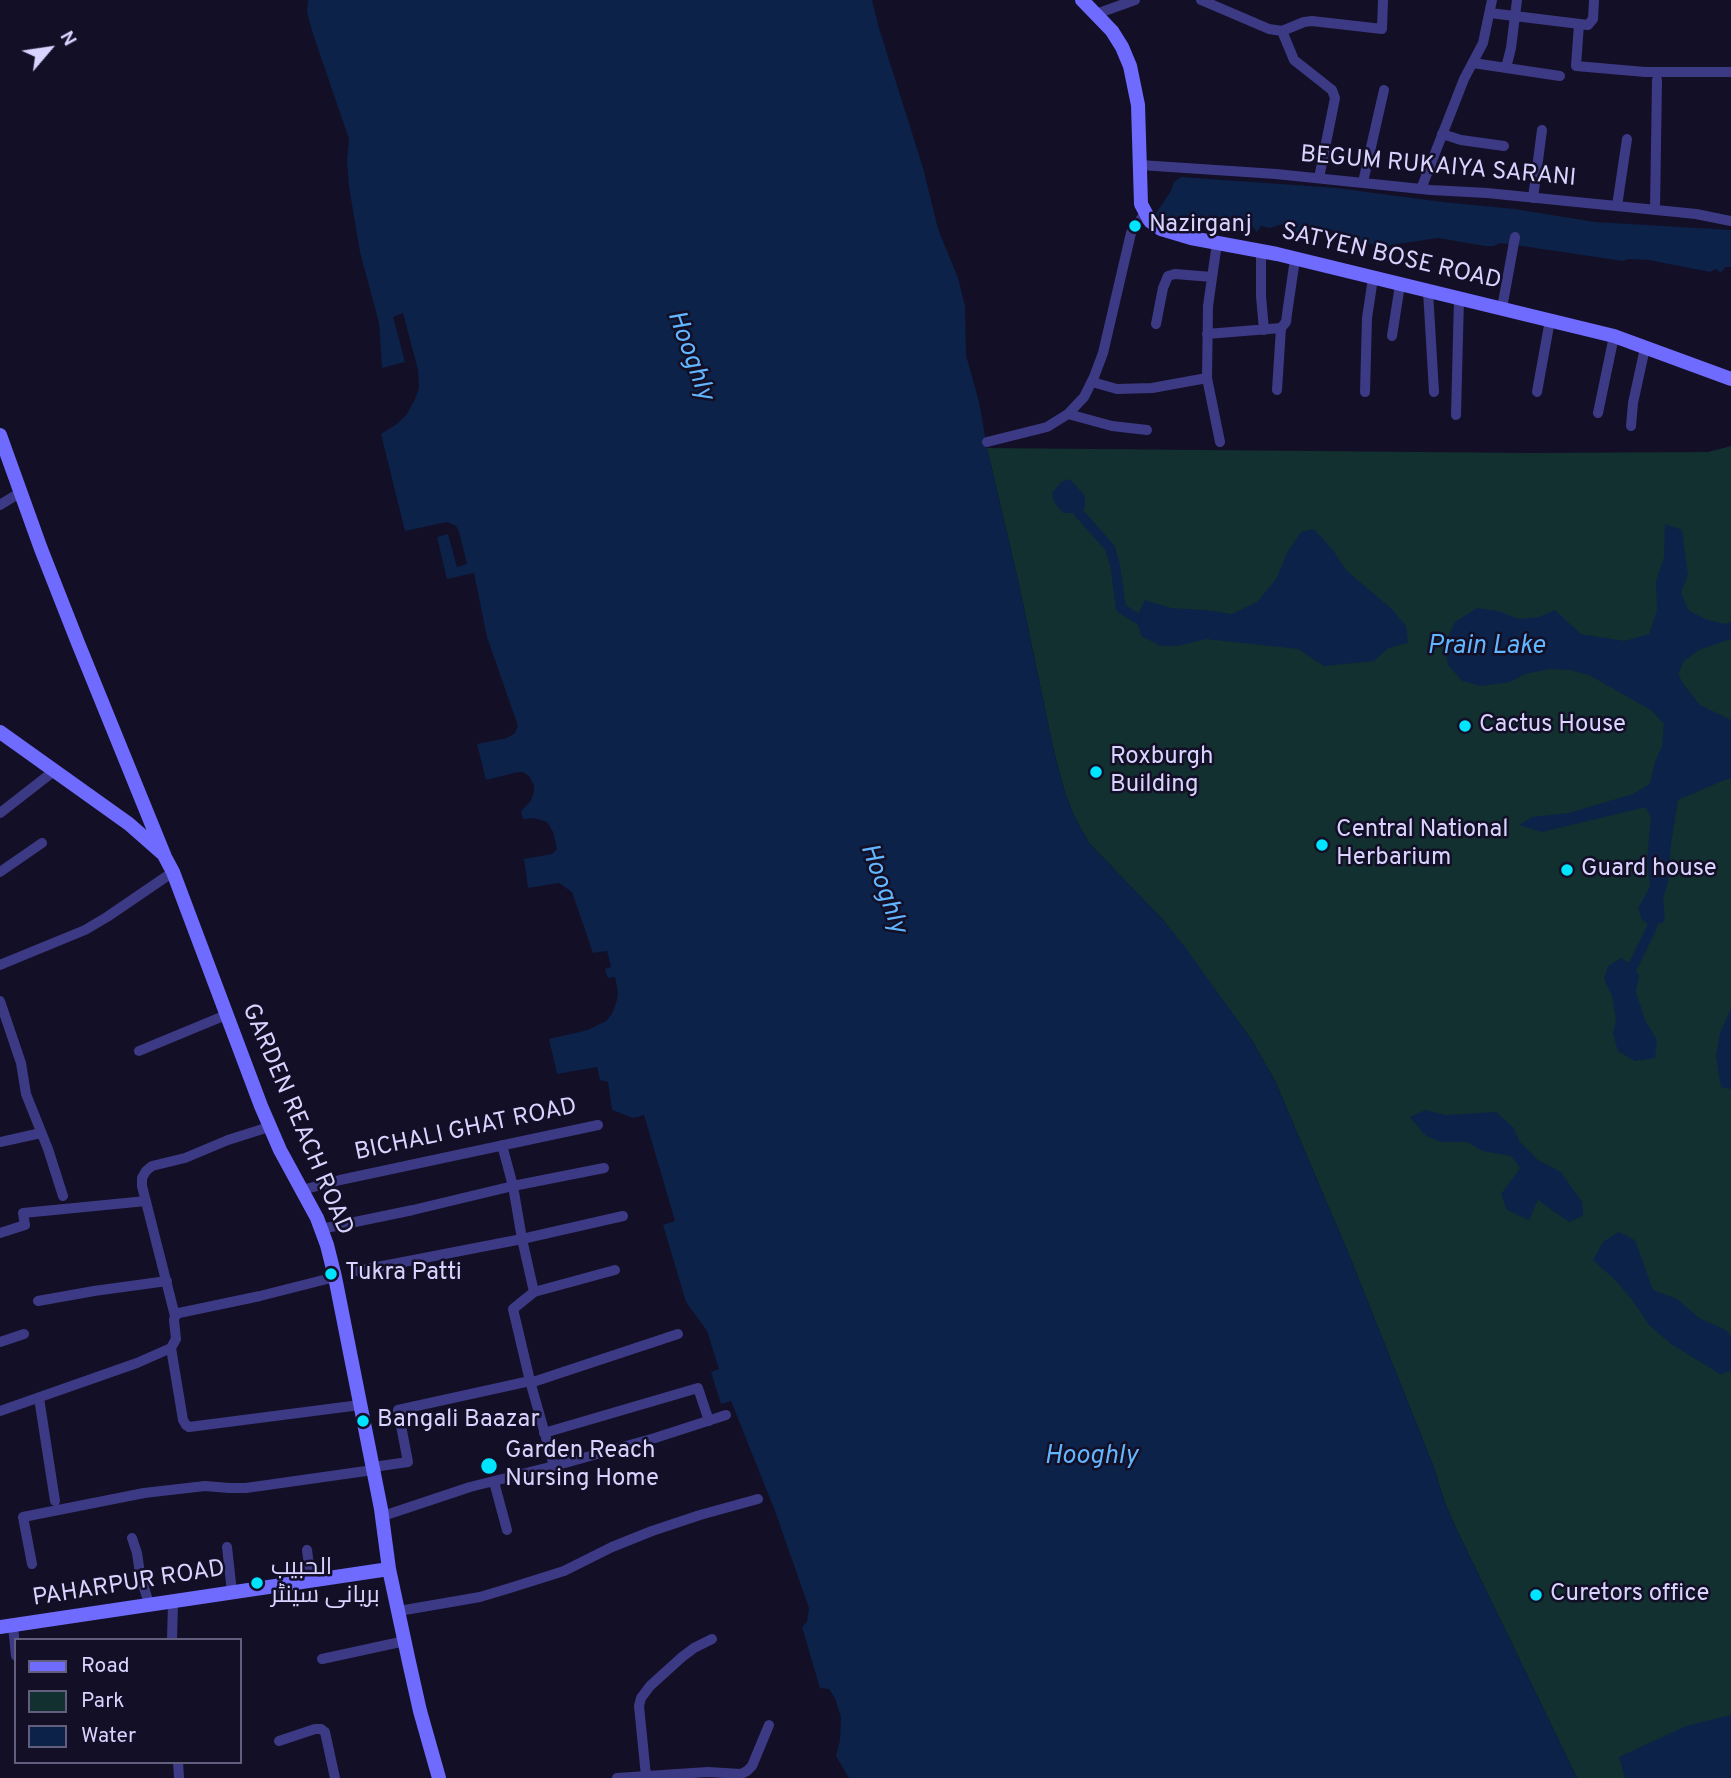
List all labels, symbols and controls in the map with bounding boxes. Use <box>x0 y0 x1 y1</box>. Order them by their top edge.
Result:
north arrow <box>14 14 84 84</box>
text: N <box>54 27 81 51</box>
street label: BEGUM RUKAIYA SARANI <box>1299 142 1577 194</box>
place label: Nazirganj <box>1149 212 1252 240</box>
marker: Nazirganj <box>1127 218 1143 234</box>
street label: SATYEN BOSE ROAD <box>1278 219 1504 297</box>
water label: Hooghly <box>658 307 720 405</box>
water label: Prain Lake <box>1427 632 1545 664</box>
place label: Cactus House <box>1479 712 1626 740</box>
marker: Cactus House <box>1457 718 1473 734</box>
place label: Roxburgh Building <box>1110 744 1214 800</box>
marker: Roxburgh Building <box>1088 764 1104 780</box>
place label: Central National Herbarium <box>1336 817 1509 873</box>
marker: Central National Herbarium <box>1314 837 1330 853</box>
water label: Hooghly <box>851 840 913 938</box>
place label: Guard house <box>1581 856 1717 884</box>
marker: Guard house <box>1559 862 1575 878</box>
street label: GARDEN REACH ROAD <box>234 1000 358 1240</box>
street label: BICHALI GHAT ROAD <box>352 1093 580 1169</box>
place label: Tukra Patti <box>345 1260 462 1288</box>
marker: Tukra Patti <box>323 1266 339 1282</box>
place label: Bangali Baazar <box>377 1407 540 1435</box>
marker: Bangali Baazar <box>355 1413 371 1429</box>
place label: Garden Reach Nursing Home <box>505 1438 659 1494</box>
water label: Hooghly <box>1044 1442 1138 1474</box>
marker: Garden Reach Nursing Home <box>479 1456 499 1476</box>
place label: الحبیب بریانی سینٹر <box>271 1555 380 1611</box>
street label: PAHARPUR ROAD <box>31 1556 227 1614</box>
marker: الحبیب بریانی سینٹر <box>249 1575 265 1591</box>
place label: Curetors office <box>1550 1581 1709 1609</box>
marker: Curetors office <box>1528 1587 1544 1603</box>
legend <box>14 1638 242 1764</box>
text: Road <box>81 1653 130 1680</box>
text: Park <box>81 1688 124 1715</box>
text: Water <box>81 1723 136 1750</box>

